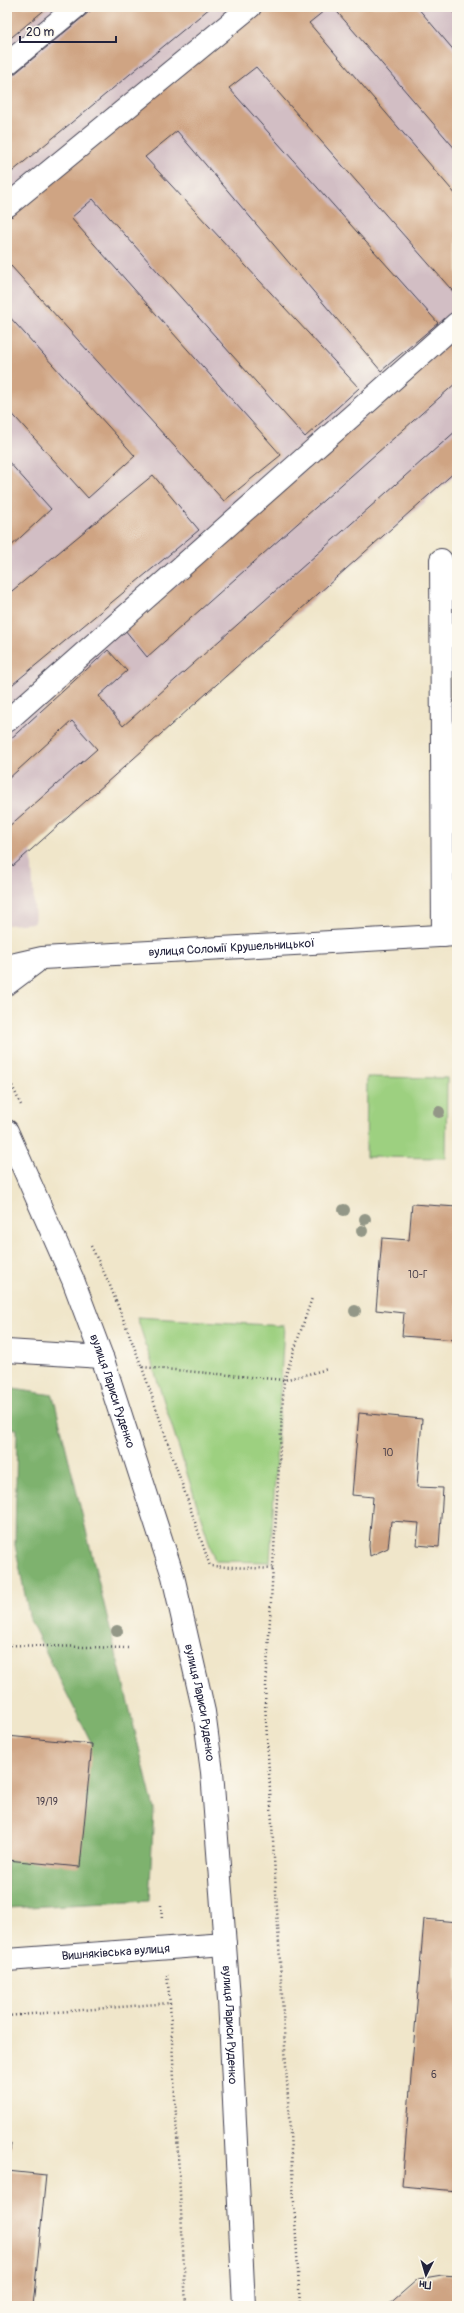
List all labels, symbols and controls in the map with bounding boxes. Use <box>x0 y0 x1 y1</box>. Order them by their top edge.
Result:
scale bar <box>20 18 116 44</box>
text: 20 m <box>26 25 55 40</box>
street label: вулиця Соломії Крушельницької <box>148 935 316 960</box>
house number: 10-Г <box>408 1269 428 1281</box>
street label: вулиця Лариси Руденко <box>87 1332 139 1451</box>
house number: 10 <box>383 1447 394 1459</box>
street label: вулиця Лариси Руденко <box>181 1643 218 1763</box>
house number: 19/19 <box>36 1796 58 1808</box>
street label: Вишняківська вулиця <box>61 1941 171 1963</box>
street label: вулиця Лариси Руденко <box>219 1965 241 2085</box>
house number: 6 <box>431 2069 437 2081</box>
north arrow <box>406 2255 446 2295</box>
text: Пн <box>418 2277 432 2291</box>

